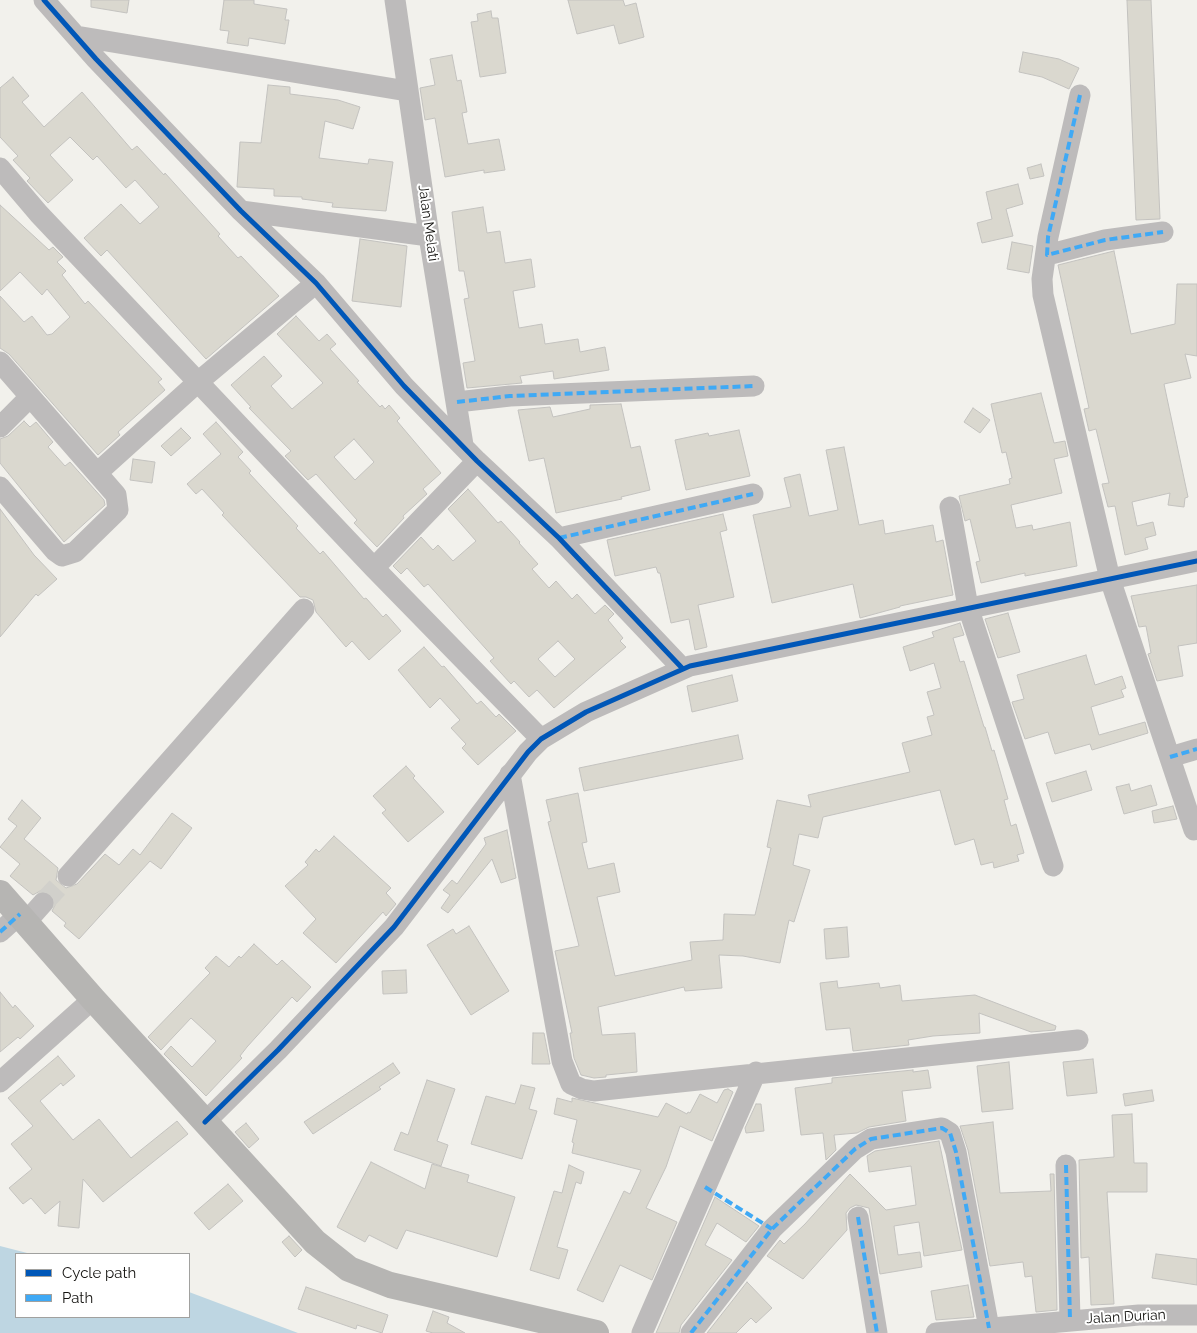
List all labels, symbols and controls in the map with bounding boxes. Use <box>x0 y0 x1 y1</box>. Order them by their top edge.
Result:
street label: Jalan Melati <box>414 184 442 262</box>
legend <box>15 1253 190 1318</box>
text: Cycle path <box>62 1264 136 1282</box>
text: Path <box>62 1289 93 1307</box>
street label: Jalan Durian <box>1086 1307 1166 1327</box>

